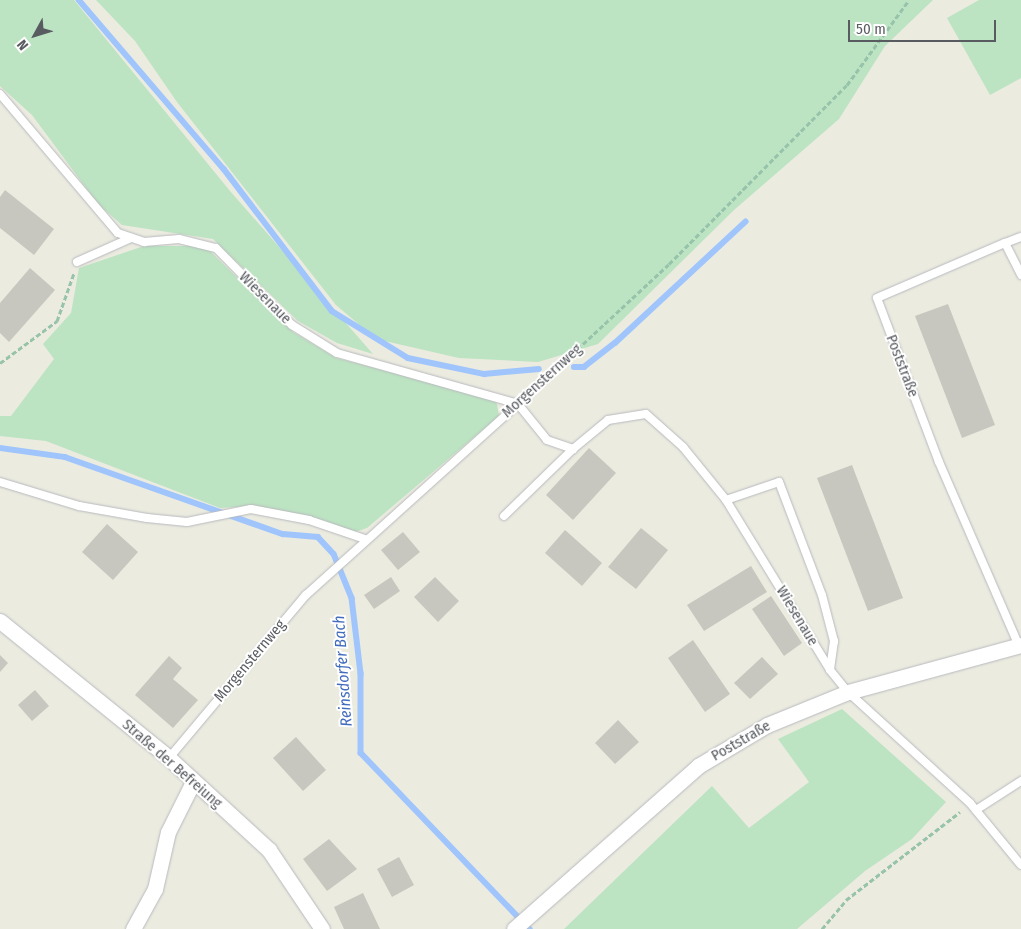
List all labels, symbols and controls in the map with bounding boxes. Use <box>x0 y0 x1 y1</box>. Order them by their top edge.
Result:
north arrow <box>10 10 60 60</box>
scale bar <box>851 10 998 42</box>
text: 50 m <box>856 20 886 38</box>
text: N <box>14 36 32 53</box>
street label: Wiesenaue <box>235 268 295 328</box>
street label: Poststraße <box>882 332 922 400</box>
street label: Morgensternweg <box>498 340 586 422</box>
street label: Wiesenaue <box>772 583 822 649</box>
water label: Reinsdorfer Bach <box>330 615 356 727</box>
street label: Morgensternweg <box>210 616 290 706</box>
street label: Straße der Befreiung <box>118 716 226 812</box>
street label: Poststraße <box>708 717 774 765</box>

